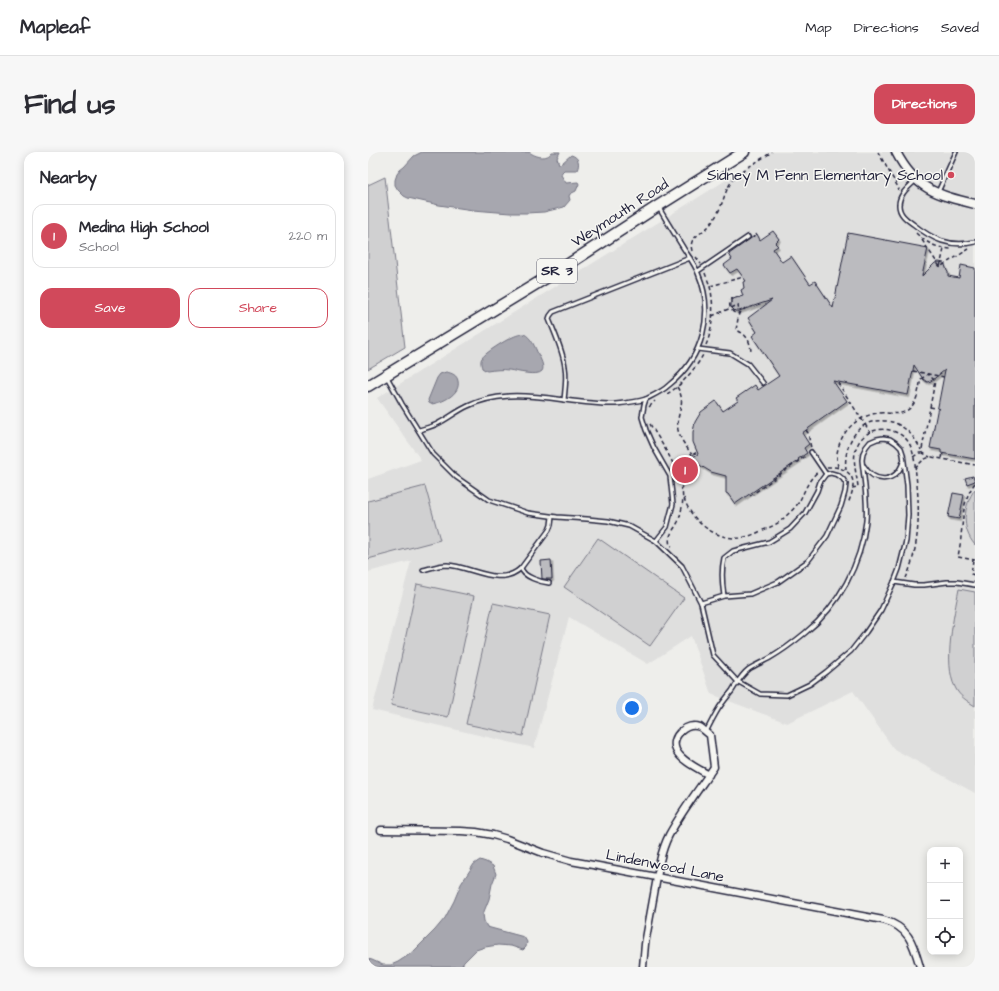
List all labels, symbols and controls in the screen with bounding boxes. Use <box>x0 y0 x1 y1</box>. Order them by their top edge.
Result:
text: Mapleaf <box>20 14 90 41</box>
text: Map <box>805 18 832 38</box>
text: Directions <box>854 18 919 38</box>
text: Saved <box>941 18 979 38</box>
button: Directions <box>874 84 975 124</box>
text: Find us <box>24 85 115 124</box>
place label: Sidney M Fenn Elementary School <box>707 165 943 187</box>
text: Nearby <box>40 166 97 190</box>
marker: Sidney M Fenn Elementary School <box>946 170 956 180</box>
street label: Weymouth Road <box>567 173 674 253</box>
text: Medina High School <box>79 217 209 238</box>
text: 1 <box>53 227 55 245</box>
text: 220 m <box>289 227 327 245</box>
text: School <box>79 238 119 256</box>
road number: SR 3 <box>537 259 577 283</box>
button: Save <box>40 288 180 328</box>
button: Share <box>188 288 328 328</box>
pin: 1 <box>672 455 698 485</box>
your location <box>622 698 642 718</box>
street label: Lindenwood Lane <box>604 844 726 888</box>
map controls <box>927 847 963 955</box>
button: + <box>927 847 963 883</box>
button: − <box>927 883 963 919</box>
button: locate <box>927 919 963 955</box>

